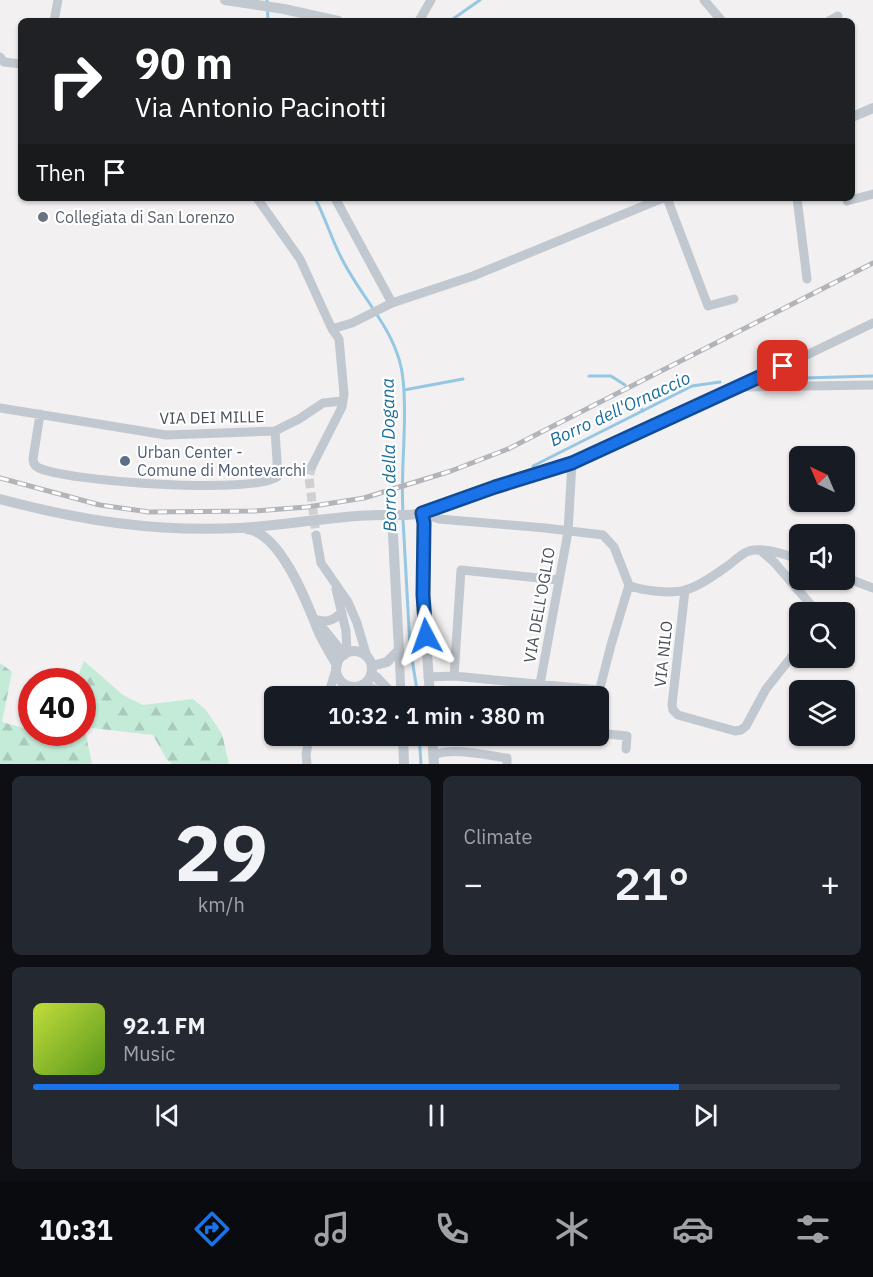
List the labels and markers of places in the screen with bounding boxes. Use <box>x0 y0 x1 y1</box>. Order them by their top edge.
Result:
place label: Collegiata di San Lorenzo <box>55 207 235 227</box>
marker: Collegiata di San Lorenzo <box>36 210 50 224</box>
pin <box>757 340 808 391</box>
place label: Urban Center - Comune di Montevarchi <box>137 442 306 480</box>
marker: Urban Center - Comune di Montevarchi <box>118 454 132 468</box>

